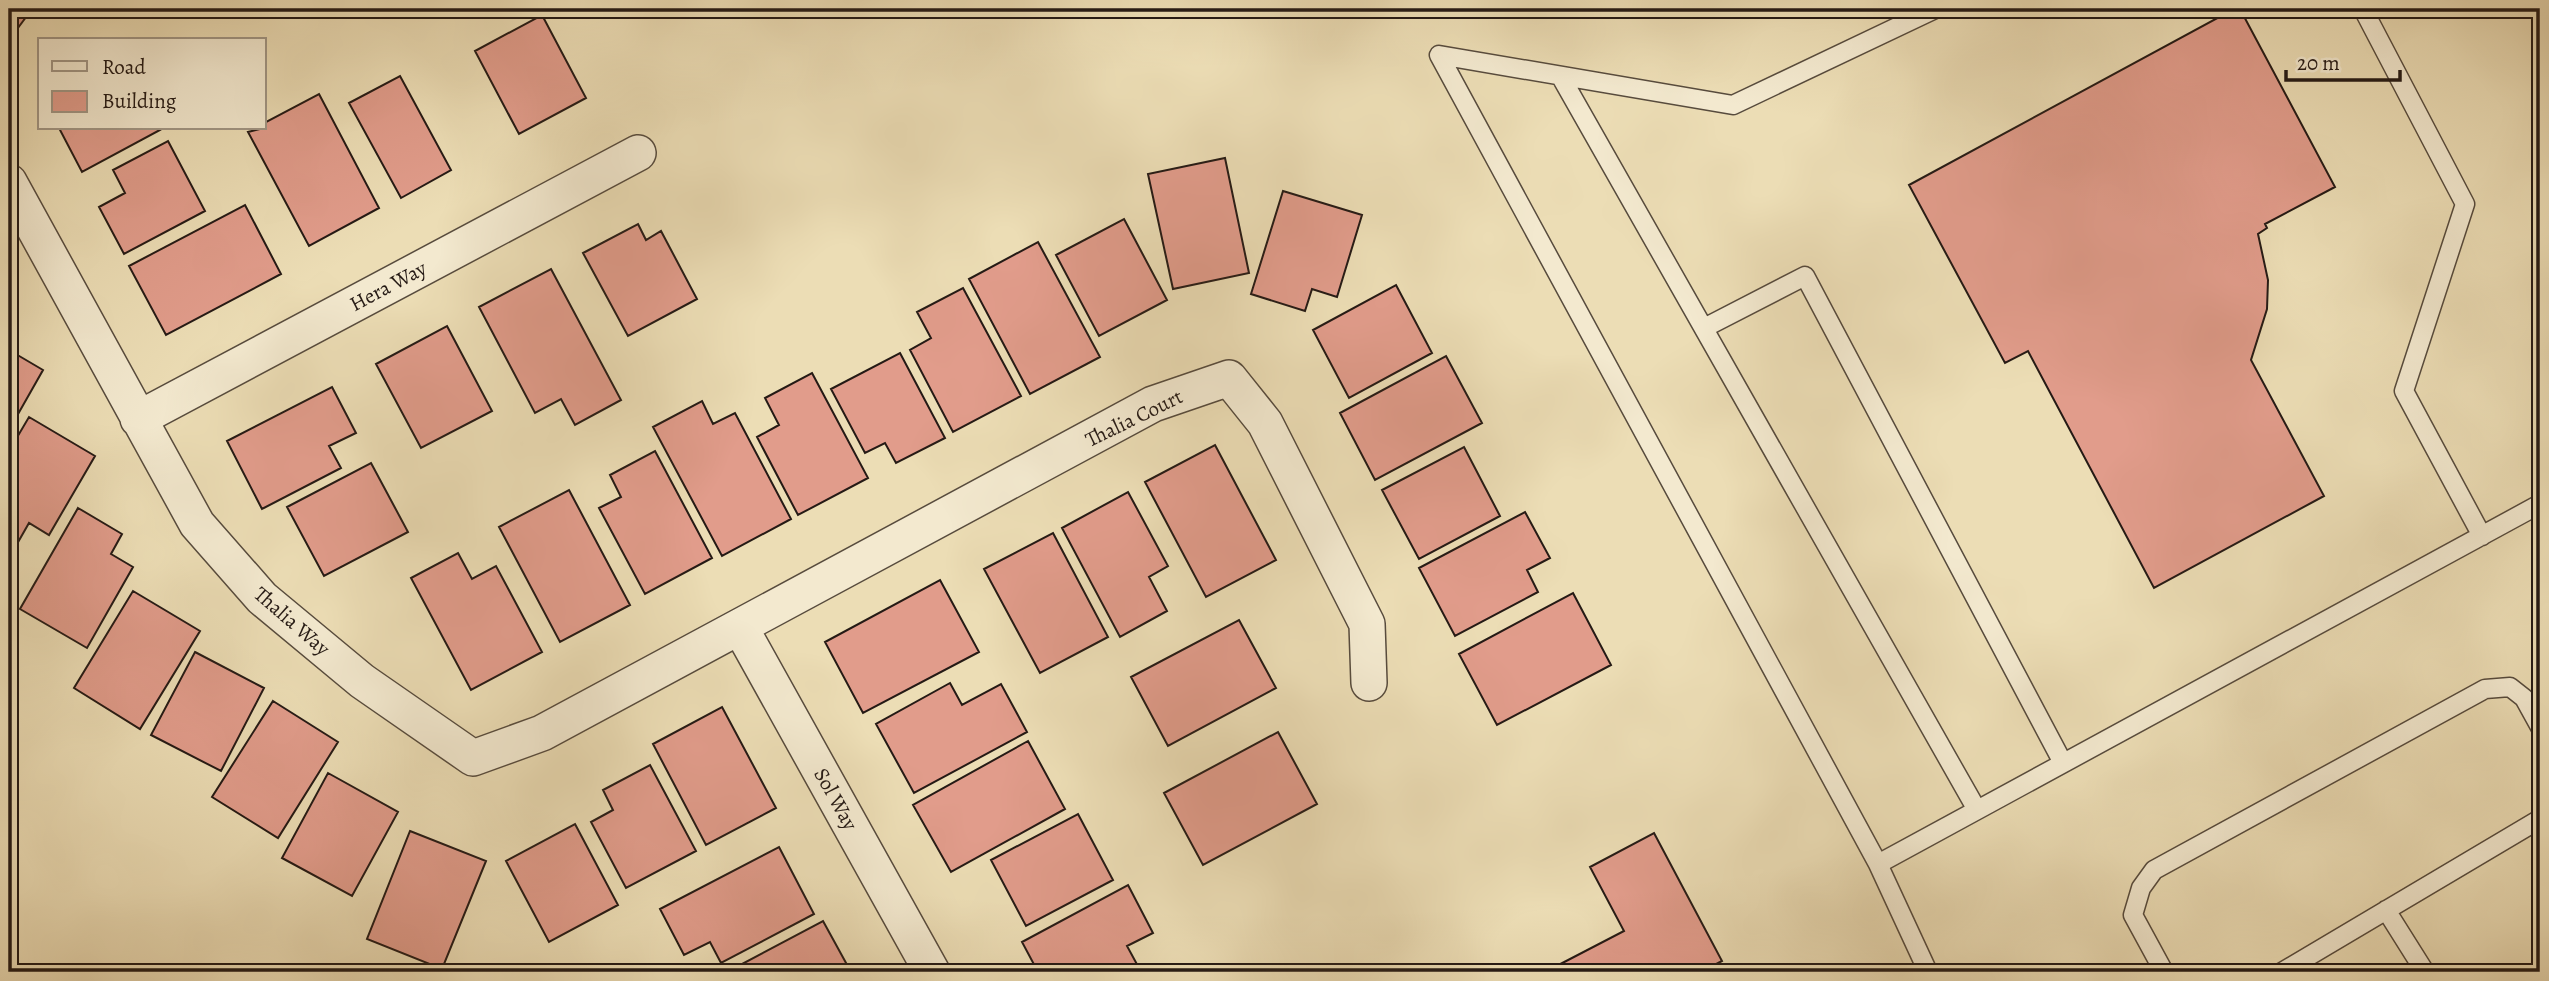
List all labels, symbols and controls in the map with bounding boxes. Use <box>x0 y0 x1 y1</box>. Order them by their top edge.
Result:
legend <box>38 38 266 130</box>
scale bar <box>2286 38 2400 82</box>
text: 20 m <box>2297 49 2340 77</box>
text: Road <box>102 53 146 81</box>
text: Building <box>102 87 177 115</box>
street label: Hera Way <box>345 254 432 318</box>
street label: Thalia Court <box>1081 382 1187 454</box>
street label: Thalia Way <box>248 580 336 662</box>
street label: Sol Way <box>807 763 865 836</box>

